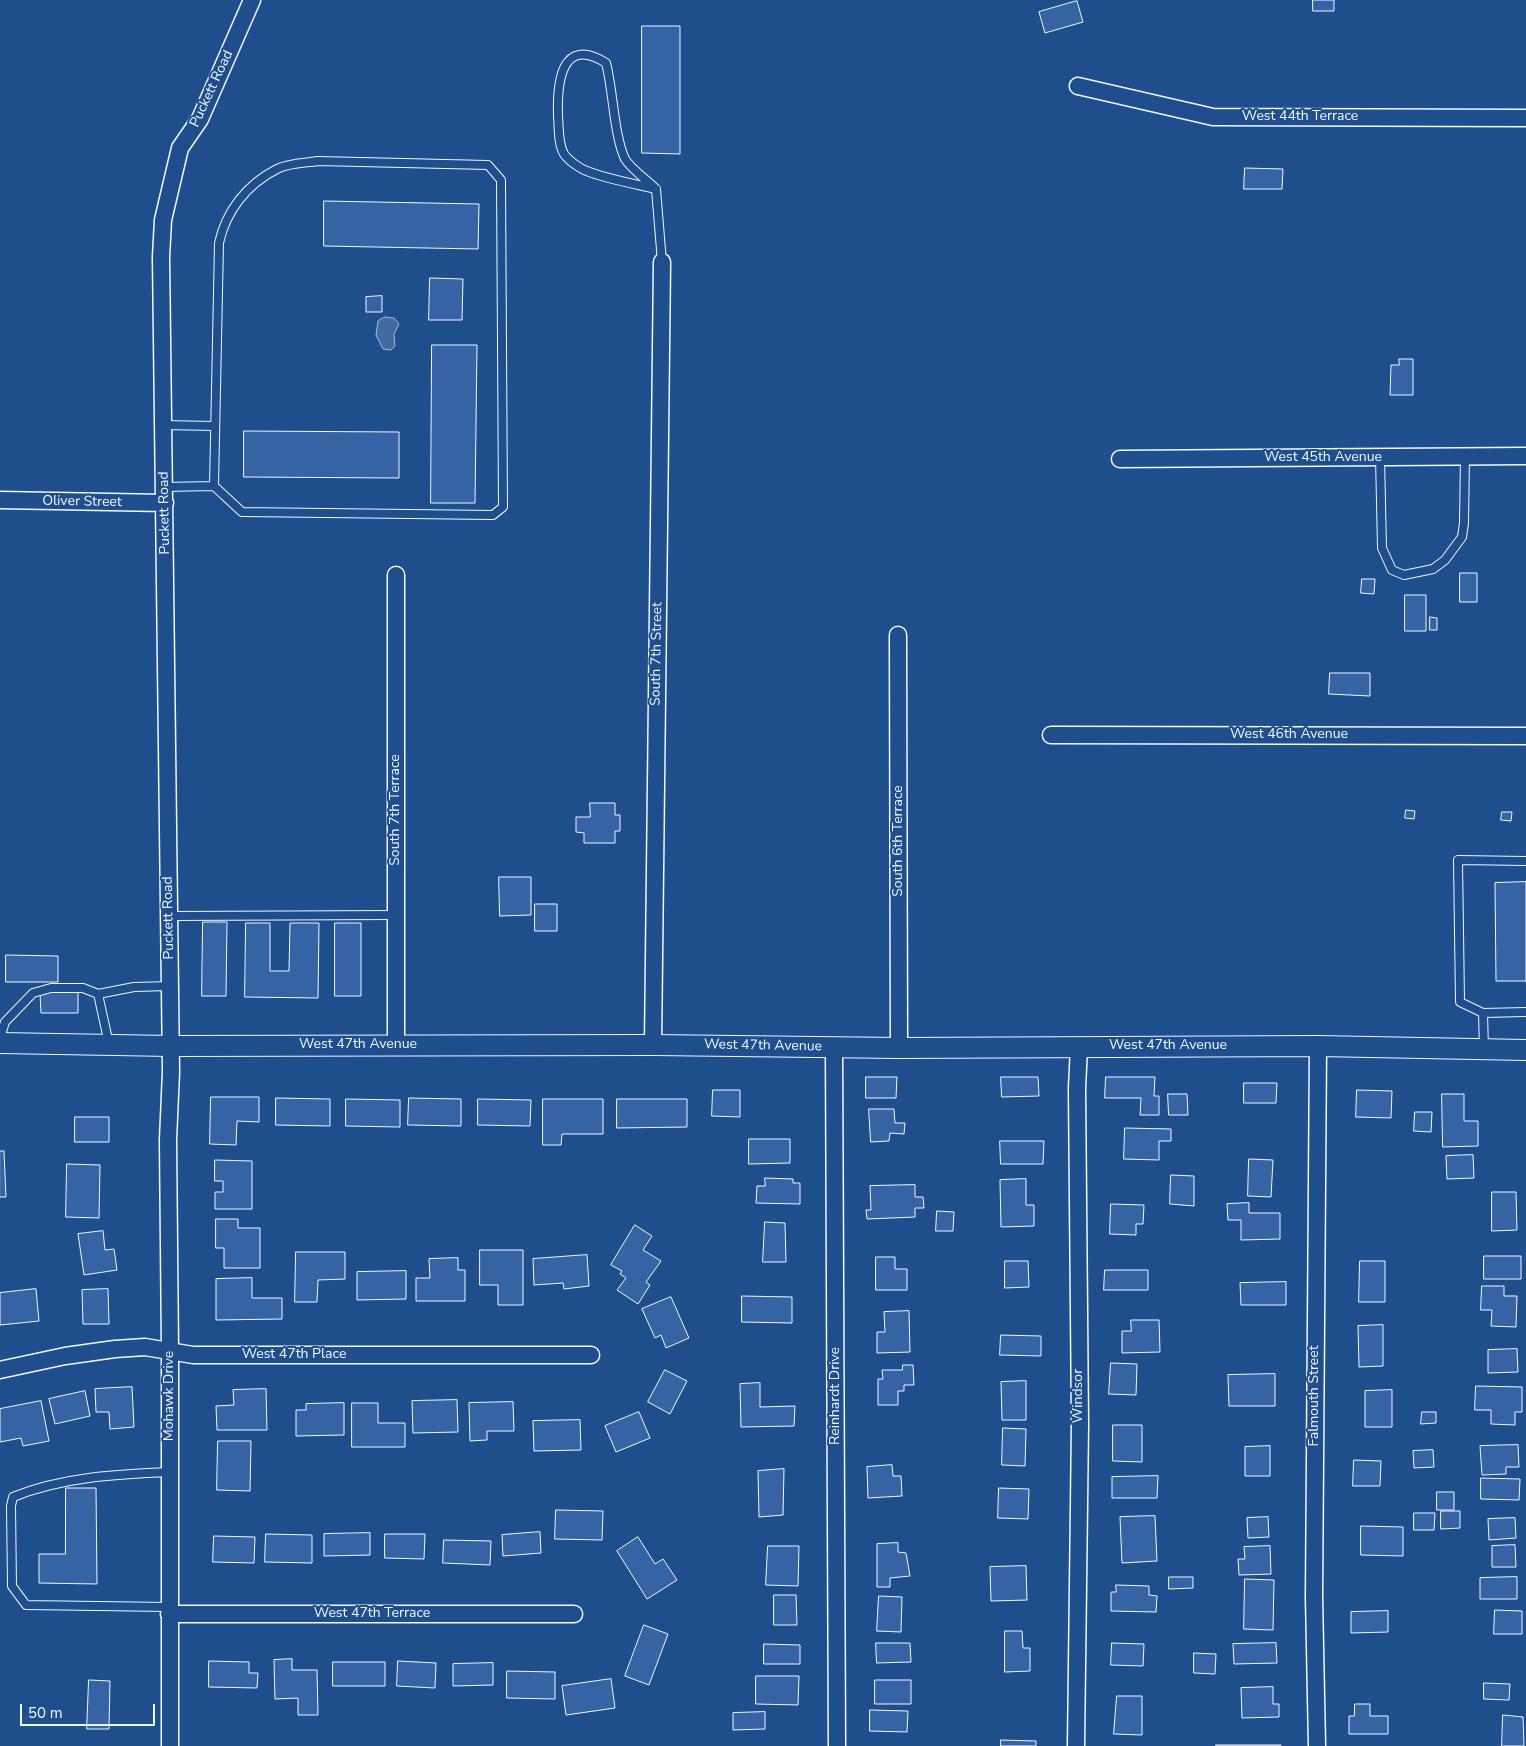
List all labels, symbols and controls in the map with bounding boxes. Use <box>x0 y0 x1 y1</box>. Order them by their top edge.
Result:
street label: Puckett Road <box>187 48 237 130</box>
street label: West 44th Terrace <box>1242 109 1358 125</box>
street label: West 45th Avenue <box>1264 450 1382 466</box>
street label: Puckett Road <box>156 471 174 555</box>
street label: Oliver Street <box>42 493 122 511</box>
street label: South 7th Street <box>648 602 666 706</box>
street label: West 46th Avenue <box>1230 727 1348 743</box>
street label: South 7th Terrace <box>388 754 404 866</box>
street label: South 6th Terrace <box>891 785 907 897</box>
street label: Puckett Road <box>160 876 178 960</box>
street label: West 47th Avenue <box>299 1037 417 1053</box>
street label: West 47th Avenue <box>704 1037 822 1055</box>
street label: West 47th Avenue <box>1109 1038 1227 1054</box>
street label: Falmouth Street <box>1307 1345 1323 1447</box>
street label: West 47th Place <box>242 1347 346 1363</box>
street label: Reinhardt Drive <box>828 1347 844 1445</box>
street label: Mohawk Drive <box>162 1351 178 1441</box>
street label: Windsor <box>1071 1369 1087 1423</box>
street label: West 47th Terrace <box>314 1606 430 1622</box>
scale bar <box>22 1694 158 1726</box>
text: 50 m <box>28 1703 63 1723</box>

